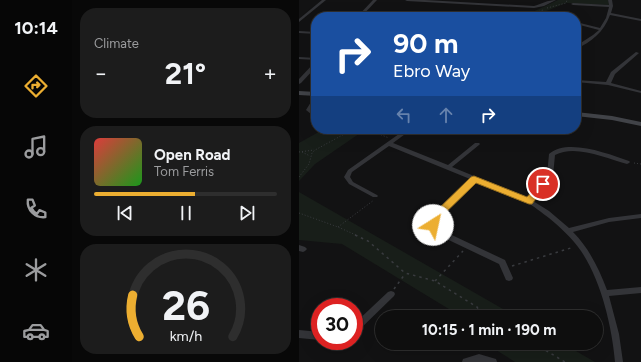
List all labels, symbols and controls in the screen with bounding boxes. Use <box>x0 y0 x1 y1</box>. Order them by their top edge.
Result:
text: 10:14 <box>14 17 58 39</box>
text: 90 m <box>393 26 458 60</box>
icon: right <box>327 28 379 80</box>
text: Climate <box>94 36 139 51</box>
text: 21° <box>165 55 206 92</box>
text: − <box>94 60 108 87</box>
text: + <box>263 60 277 87</box>
text: Ebro Way <box>393 60 470 82</box>
icon: directions <box>22 72 50 100</box>
icon: left <box>393 104 415 126</box>
icon: ahead <box>435 104 457 126</box>
icon: right <box>477 104 499 126</box>
icon: music <box>22 133 50 161</box>
text: Open Road <box>154 146 231 164</box>
text: Tom Ferris <box>154 164 214 179</box>
pin <box>526 167 560 201</box>
icon: arrive <box>532 173 554 195</box>
icon: phone <box>22 195 50 223</box>
icon: previous <box>114 202 136 224</box>
icon: pause <box>175 202 197 224</box>
icon: next <box>236 202 258 224</box>
position arrow <box>412 204 454 246</box>
icon: climate <box>22 256 50 284</box>
text: 26 <box>161 280 210 330</box>
speed limit sign: 30 <box>311 298 363 350</box>
icon: car <box>22 317 50 345</box>
text: 10:15 · 1 min · 190 m <box>422 321 556 339</box>
text: km/h <box>169 327 202 345</box>

